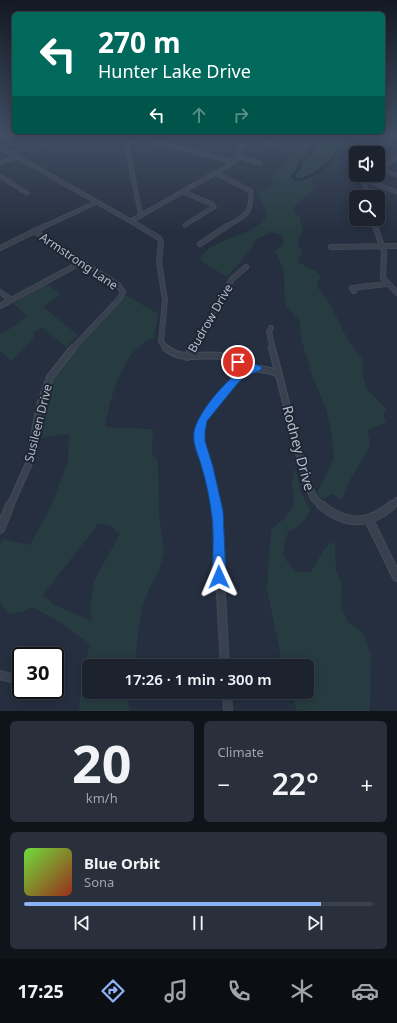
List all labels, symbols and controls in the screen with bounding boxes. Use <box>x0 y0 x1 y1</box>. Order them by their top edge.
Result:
text: 270 m <box>98 23 181 61</box>
icon: left <box>32 28 84 80</box>
text: Hunter Lake Drive <box>98 59 251 83</box>
icon: left <box>146 104 168 126</box>
icon: ahead <box>188 104 210 126</box>
icon: right <box>230 104 252 126</box>
map controls <box>349 146 385 226</box>
button: sound <box>349 146 385 182</box>
button: search <box>349 190 385 226</box>
street label: Armstrong Lane <box>37 229 122 294</box>
street label: Budrow Drive <box>183 280 237 355</box>
pin <box>221 345 255 379</box>
icon: arrive <box>227 351 249 373</box>
street label: Susileen Drive <box>20 382 56 464</box>
street label: Rodney Drive <box>279 403 320 493</box>
position arrow <box>198 556 240 598</box>
speed limit sign: 30 <box>12 647 64 699</box>
text: 17:26 · 1 min · 300 m <box>124 669 272 689</box>
text: 20 <box>72 727 132 798</box>
text: Climate <box>218 743 264 761</box>
text: 22° <box>272 763 319 804</box>
text: − <box>218 769 230 799</box>
text: + <box>360 769 373 799</box>
text: km/h <box>86 789 118 807</box>
text: Blue Orbit <box>84 853 160 873</box>
text: Sona <box>84 873 114 891</box>
icon: previous <box>71 912 93 934</box>
icon: pause <box>187 912 209 934</box>
icon: next <box>304 912 326 934</box>
icon: directions <box>99 977 127 1005</box>
icon: music <box>162 977 190 1005</box>
icon: phone <box>225 977 253 1005</box>
icon: climate <box>288 977 316 1005</box>
icon: car <box>351 977 379 1005</box>
text: 17:25 <box>18 979 64 1003</box>

